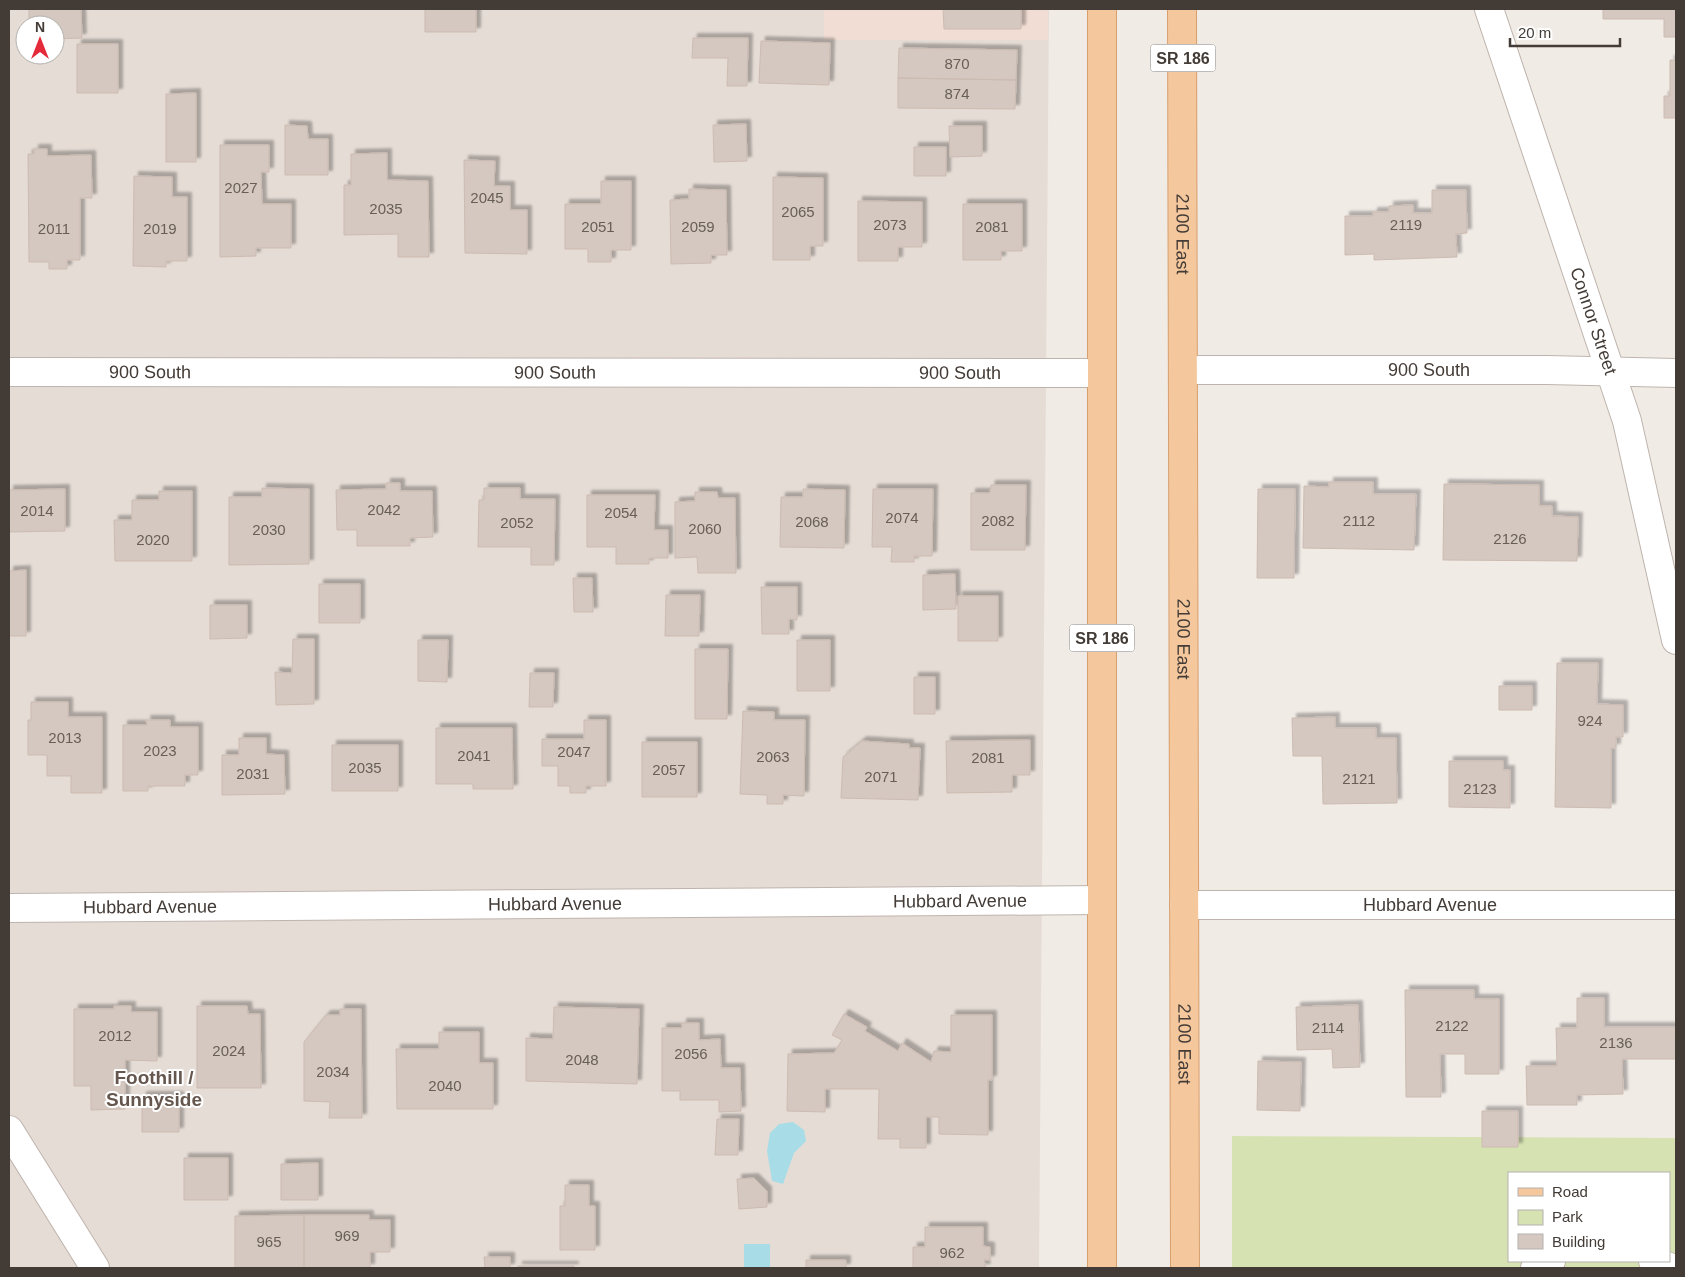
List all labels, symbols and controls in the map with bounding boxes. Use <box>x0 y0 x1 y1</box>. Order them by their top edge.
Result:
north arrow <box>15 15 65 65</box>
scale bar <box>1510 15 1620 47</box>
text: N <box>35 19 45 35</box>
text: 20 m <box>1518 24 1551 41</box>
road number: SR 186 <box>1150 44 1216 72</box>
house number: 870 <box>944 55 970 72</box>
house number: 874 <box>944 85 970 102</box>
house number: 2027 <box>224 179 258 196</box>
house number: 2045 <box>470 189 504 206</box>
street label: 2100 East <box>1172 193 1193 275</box>
house number: 2035 <box>369 200 403 217</box>
house number: 2065 <box>781 203 815 220</box>
house number: 2073 <box>873 216 907 233</box>
house number: 2119 <box>1390 216 1422 233</box>
house number: 2051 <box>581 218 615 235</box>
house number: 2059 <box>681 218 715 235</box>
house number: 2081 <box>975 218 1009 235</box>
house number: 2011 <box>38 220 70 237</box>
house number: 2019 <box>143 220 177 237</box>
street label: Connor Street <box>1566 265 1621 377</box>
street label: 900 South <box>1388 360 1470 380</box>
street label: 900 South <box>109 362 191 382</box>
street label: 900 South <box>514 362 596 383</box>
street label: 900 South <box>919 363 1001 383</box>
house number: 2042 <box>367 501 401 518</box>
house number: 2014 <box>20 502 54 519</box>
house number: 2054 <box>604 504 638 521</box>
house number: 2074 <box>885 509 919 526</box>
house number: 2082 <box>981 512 1015 529</box>
house number: 2112 <box>1343 512 1375 529</box>
house number: 2068 <box>795 513 829 530</box>
house number: 2052 <box>500 514 534 531</box>
house number: 2060 <box>688 520 722 537</box>
house number: 2030 <box>252 521 286 538</box>
house number: 2126 <box>1493 530 1527 547</box>
house number: 2020 <box>136 531 170 548</box>
street label: 2100 East <box>1173 598 1194 680</box>
road number: SR 186 <box>1070 624 1134 651</box>
house number: 924 <box>1577 712 1603 729</box>
house number: 2013 <box>48 729 82 746</box>
house number: 2023 <box>143 742 177 759</box>
house number: 2047 <box>557 743 591 760</box>
house number: 2041 <box>457 747 491 764</box>
house number: 2063 <box>756 748 790 765</box>
house number: 2081 <box>971 749 1005 766</box>
house number: 2035 <box>348 759 382 776</box>
house number: 2057 <box>652 761 686 778</box>
house number: 2031 <box>236 765 270 782</box>
house number: 2071 <box>864 768 898 785</box>
house number: 2121 <box>1342 770 1376 787</box>
house number: 2123 <box>1463 780 1497 797</box>
street label: Hubbard Avenue <box>893 891 1027 912</box>
street label: Hubbard Avenue <box>488 894 622 914</box>
street label: Hubbard Avenue <box>1363 895 1497 915</box>
street label: Hubbard Avenue <box>83 896 217 917</box>
street label: 2100 East <box>1174 1003 1195 1085</box>
house number: 2122 <box>1435 1017 1469 1034</box>
house number: 2114 <box>1312 1019 1344 1036</box>
house number: 2012 <box>98 1027 132 1044</box>
house number: 2136 <box>1599 1034 1633 1051</box>
house number: 2024 <box>212 1042 246 1059</box>
house number: 2056 <box>674 1045 708 1062</box>
house number: 2048 <box>565 1051 599 1068</box>
house number: 2034 <box>316 1063 350 1080</box>
district label: Foothill / Sunnyside <box>106 1067 202 1110</box>
house number: 2040 <box>428 1077 462 1094</box>
legend <box>1508 1172 1670 1262</box>
text: Road <box>1552 1183 1588 1200</box>
text: Park <box>1552 1208 1583 1225</box>
house number: 969 <box>334 1227 360 1244</box>
house number: 965 <box>256 1233 282 1250</box>
text: Building <box>1552 1233 1605 1250</box>
house number: 962 <box>939 1244 965 1261</box>

